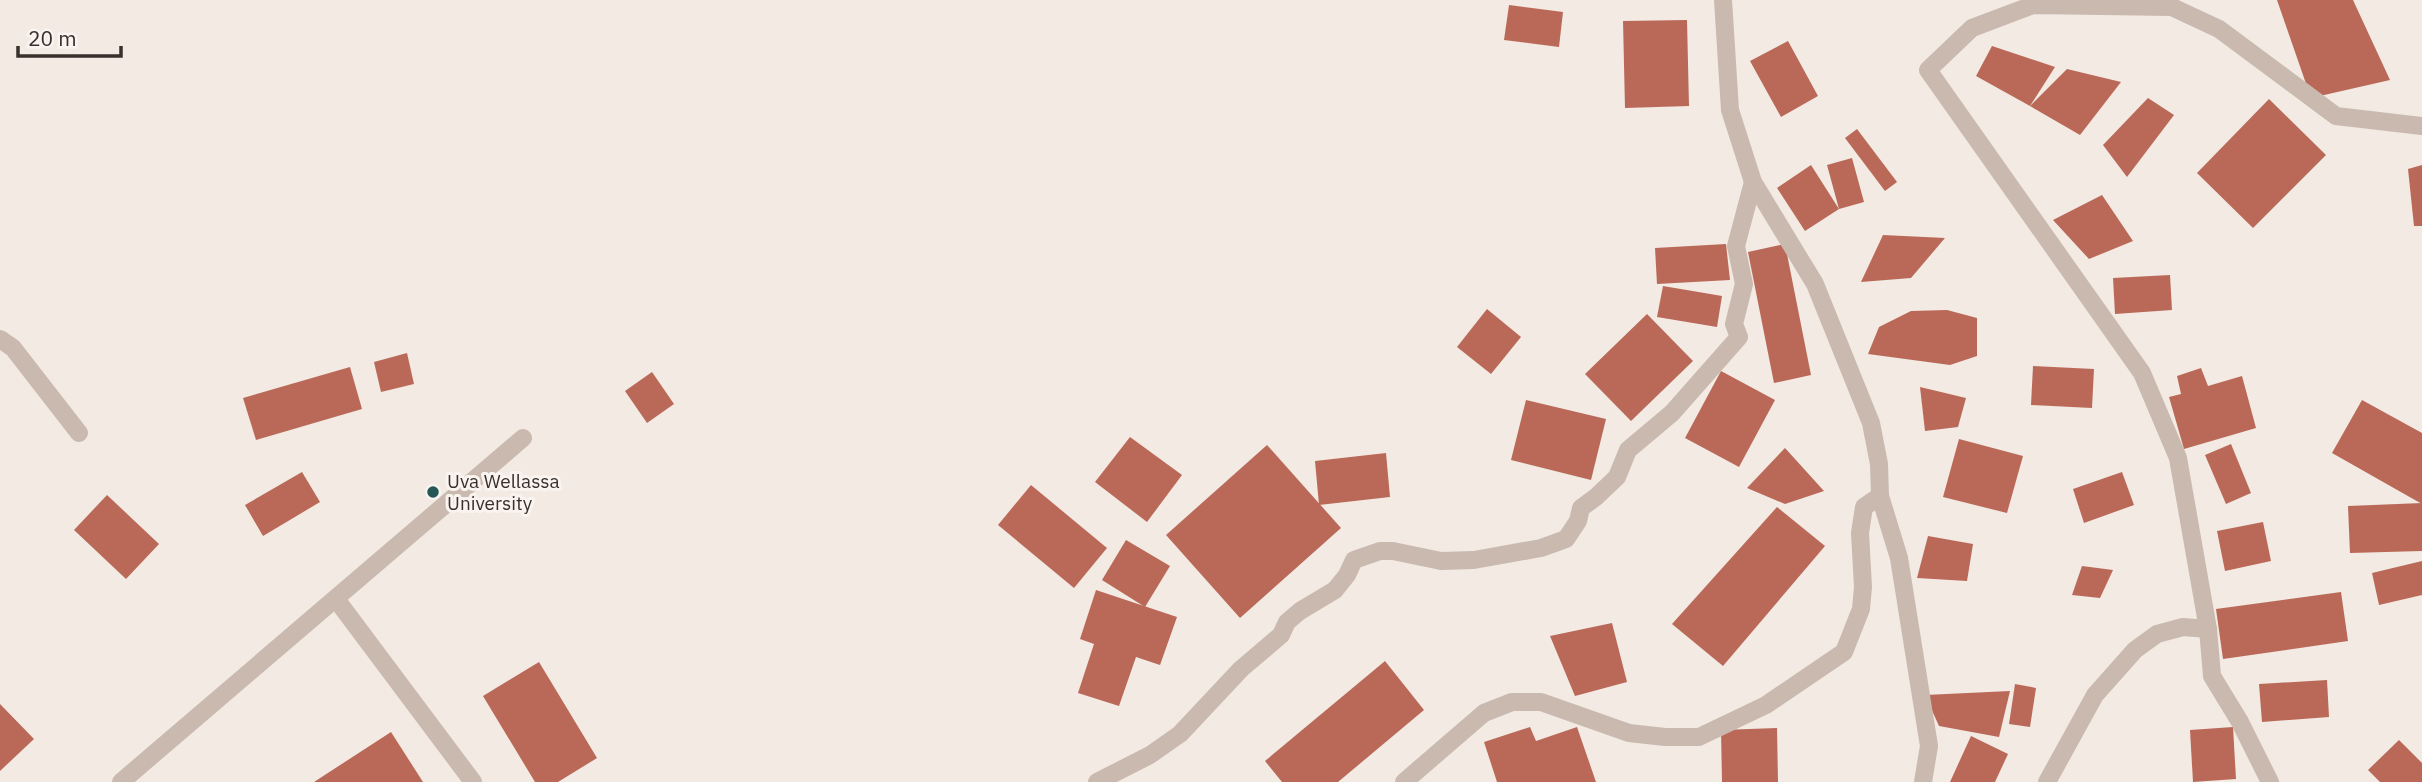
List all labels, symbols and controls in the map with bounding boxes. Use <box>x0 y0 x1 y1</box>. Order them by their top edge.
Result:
scale bar <box>18 14 121 58</box>
text: 20 m <box>28 24 77 52</box>
place label: Uva Wellassa University <box>447 469 560 515</box>
marker: Uva Wellassa University <box>425 484 441 500</box>

